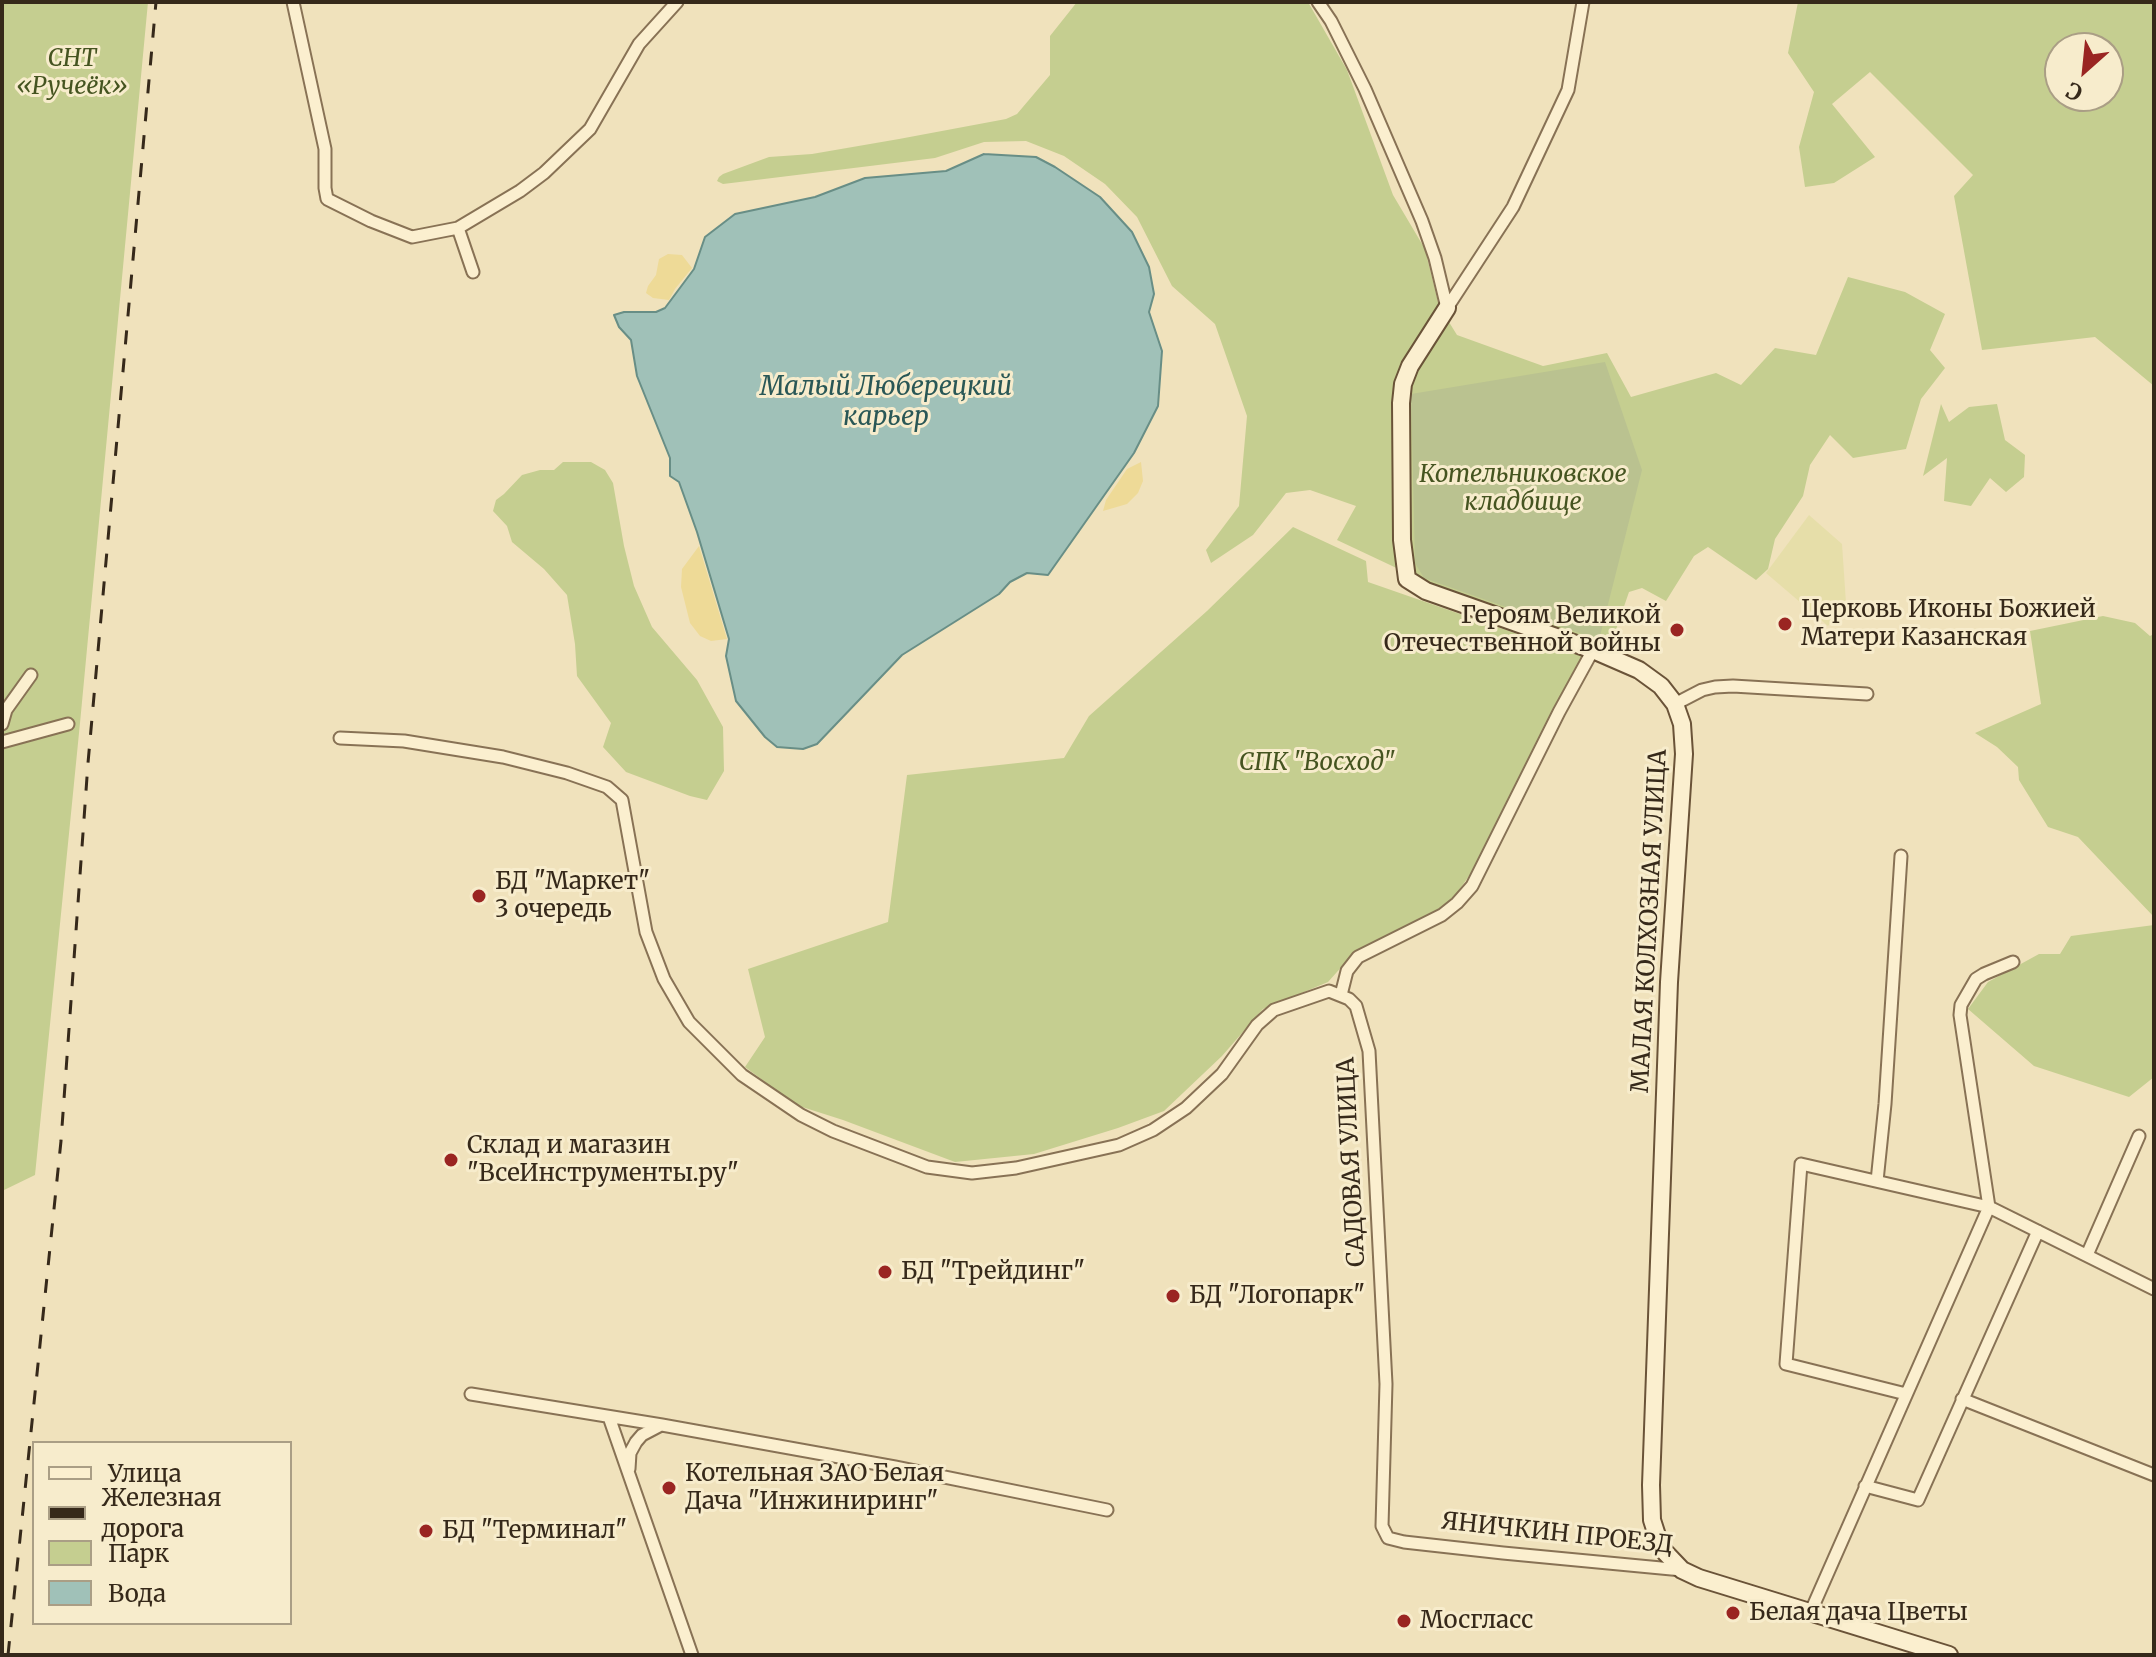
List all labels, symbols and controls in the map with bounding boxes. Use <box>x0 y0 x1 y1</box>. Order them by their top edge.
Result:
north arrow <box>2044 32 2124 112</box>
park label: СНТ «Ручеёк» <box>16 45 128 101</box>
text: С <box>2061 76 2087 107</box>
water label: Малый Люберецкий карьер <box>760 372 1012 434</box>
park label: Котельниковское кладбище <box>1419 461 1627 517</box>
place label: Церковь Иконы Божией Матери Казанская <box>1801 596 2096 652</box>
place label: Героям Великой Отечественной войны <box>1384 602 1661 658</box>
marker: Церковь Иконы Божией Матери Казанская <box>1776 615 1794 633</box>
marker: Героям Великой Отечественной войны <box>1668 621 1686 639</box>
street label: МАЛАЯ КОЛХОЗНАЯ УЛИЦА <box>1627 748 1673 1094</box>
park label: СПК "Восход" <box>1239 749 1395 777</box>
place label: БД "Маркет" 3 очередь <box>495 868 650 924</box>
marker: БД "Маркет" 3 очередь <box>470 887 488 905</box>
street label: САДОВАЯ УЛИЦА <box>1332 1056 1372 1268</box>
place label: Склад и магазин "ВсеИнструменты.ру" <box>467 1132 739 1188</box>
marker: Склад и магазин "ВсеИнструменты.ру" <box>442 1151 460 1169</box>
place label: БД "Трейдинг" <box>901 1258 1085 1286</box>
marker: БД "Трейдинг" <box>876 1263 894 1281</box>
place label: БД "Логопарк" <box>1189 1282 1365 1310</box>
marker: БД "Логопарк" <box>1164 1287 1182 1305</box>
legend <box>32 1441 292 1625</box>
text: Улица <box>108 1458 182 1489</box>
place label: Котельная ЗАО Белая Дача "Инжиниринг" <box>685 1460 944 1516</box>
marker: Котельная ЗАО Белая Дача "Инжиниринг" <box>660 1479 678 1497</box>
text: Железная дорога <box>102 1482 221 1544</box>
street label: ЯНИЧКИН ПРОЕЗД <box>1440 1508 1674 1560</box>
place label: БД "Терминал" <box>442 1517 627 1545</box>
marker: БД "Терминал" <box>417 1522 435 1540</box>
text: Парк <box>108 1538 169 1569</box>
text: Вода <box>108 1578 166 1609</box>
place label: Белая дача Цветы <box>1749 1599 1968 1627</box>
marker: Белая дача Цветы <box>1724 1604 1742 1622</box>
place label: Мосгласс <box>1420 1607 1533 1635</box>
marker: Мосгласс <box>1395 1612 1413 1630</box>

